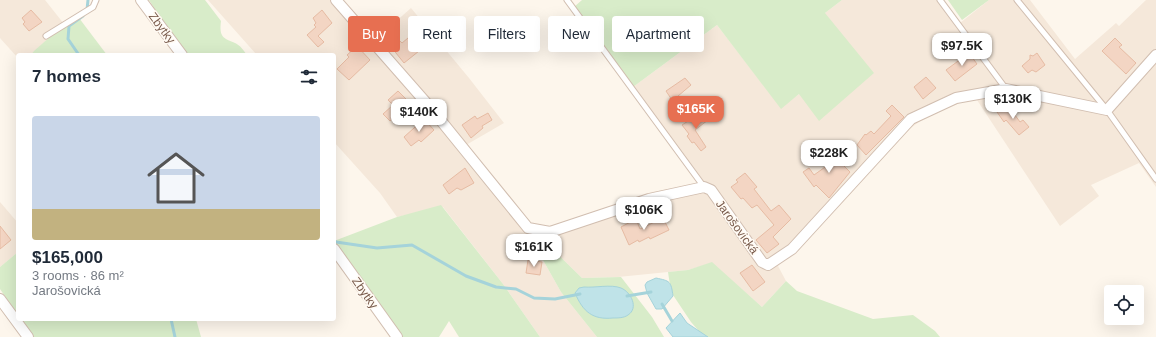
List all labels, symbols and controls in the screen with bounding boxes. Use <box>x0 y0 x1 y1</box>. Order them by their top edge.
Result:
street label: Zbytky <box>146 10 178 46</box>
chip: Buy <box>348 16 400 52</box>
chip: Rent <box>408 16 466 52</box>
chip: Filters <box>474 16 540 52</box>
chip: New <box>548 16 604 52</box>
chip: Apartment <box>612 16 704 52</box>
pin: $97.5K <box>929 33 995 67</box>
text: $97.5K <box>941 38 983 53</box>
icon: filters <box>298 66 320 88</box>
text: 7 homes <box>32 67 101 86</box>
pin: $130K <box>985 86 1041 120</box>
text: $130K <box>994 91 1032 106</box>
pin: $165K <box>668 96 724 130</box>
pin: $140K <box>391 99 447 133</box>
text: $165K <box>677 101 715 116</box>
text: $140K <box>400 104 438 119</box>
pin: $228K <box>801 140 857 174</box>
icon: home <box>140 142 212 214</box>
text: $228K <box>810 145 848 160</box>
pin: $106K <box>616 197 672 231</box>
street label: Jarošovická <box>713 197 761 257</box>
text: $106K <box>625 202 663 217</box>
pin: $161K <box>506 234 562 268</box>
text: $161K <box>515 239 553 254</box>
text: $165,000 <box>32 248 103 267</box>
text: 3 rooms · 86 m² <box>32 268 124 283</box>
street label: Zbytky <box>349 275 381 311</box>
text: Jarošovická <box>32 283 101 298</box>
map controls <box>1104 285 1144 325</box>
button: locate <box>1104 285 1144 325</box>

